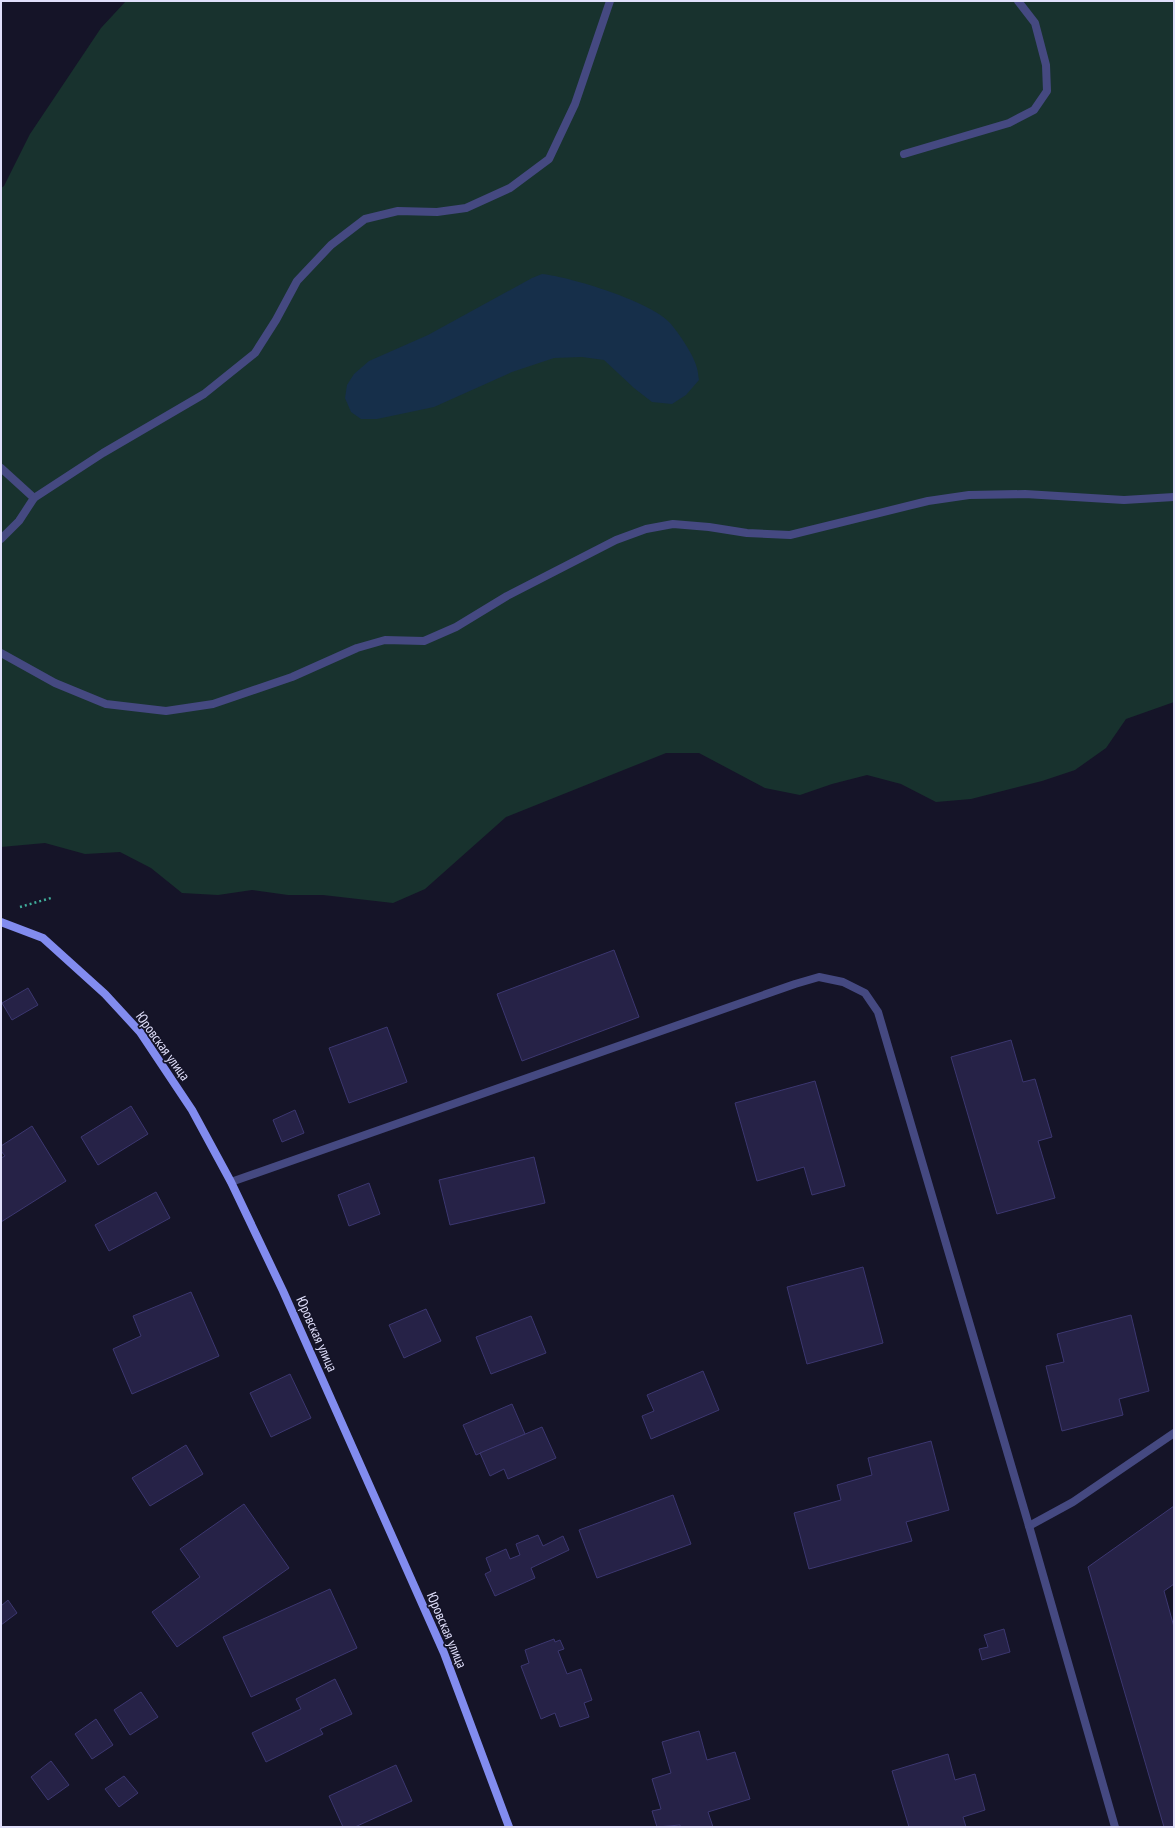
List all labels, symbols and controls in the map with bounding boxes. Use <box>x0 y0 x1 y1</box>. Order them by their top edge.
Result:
street label: Юровская улица <box>132 1008 194 1084</box>
street label: Юровская улица <box>292 1293 342 1375</box>
street label: Юровская улица <box>423 1589 471 1671</box>

